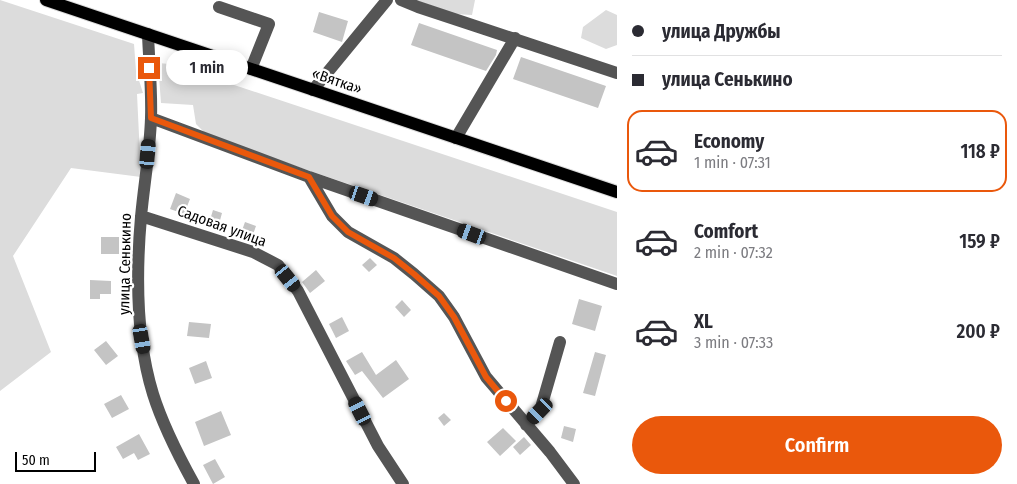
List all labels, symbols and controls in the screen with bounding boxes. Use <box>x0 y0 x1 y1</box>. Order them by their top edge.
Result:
text: улица Дружбы <box>662 20 781 43</box>
callout: 1 min <box>166 50 249 86</box>
route end <box>138 57 160 79</box>
text: 1 min <box>190 58 224 77</box>
street label: «Вятка» <box>309 64 365 98</box>
text: улица Сенькино <box>662 68 793 91</box>
icon: car <box>634 129 679 174</box>
text: Economy <box>694 130 764 153</box>
car <box>139 138 156 170</box>
text: 118 ₽ <box>960 140 1000 163</box>
text: 1 min · 07:31 <box>694 153 771 172</box>
car <box>347 184 380 208</box>
street label: Садовая улица <box>175 202 269 250</box>
street label: улица Сенькино <box>115 213 135 315</box>
icon: car <box>634 219 679 264</box>
text: Comfort <box>694 220 758 243</box>
car <box>455 222 488 246</box>
text: 159 ₽ <box>959 230 1000 253</box>
text: 2 min · 07:32 <box>694 243 773 262</box>
car <box>272 262 303 294</box>
icon: car <box>634 309 679 354</box>
text: XL <box>694 310 713 333</box>
text: 200 ₽ <box>957 320 1000 343</box>
car <box>132 323 151 355</box>
text: 3 min · 07:33 <box>694 333 773 352</box>
route start <box>495 390 517 412</box>
car <box>346 394 373 428</box>
car <box>524 395 555 427</box>
button: Confirm <box>632 416 1002 474</box>
scale bar <box>15 449 96 472</box>
text: 50 m <box>22 452 50 469</box>

